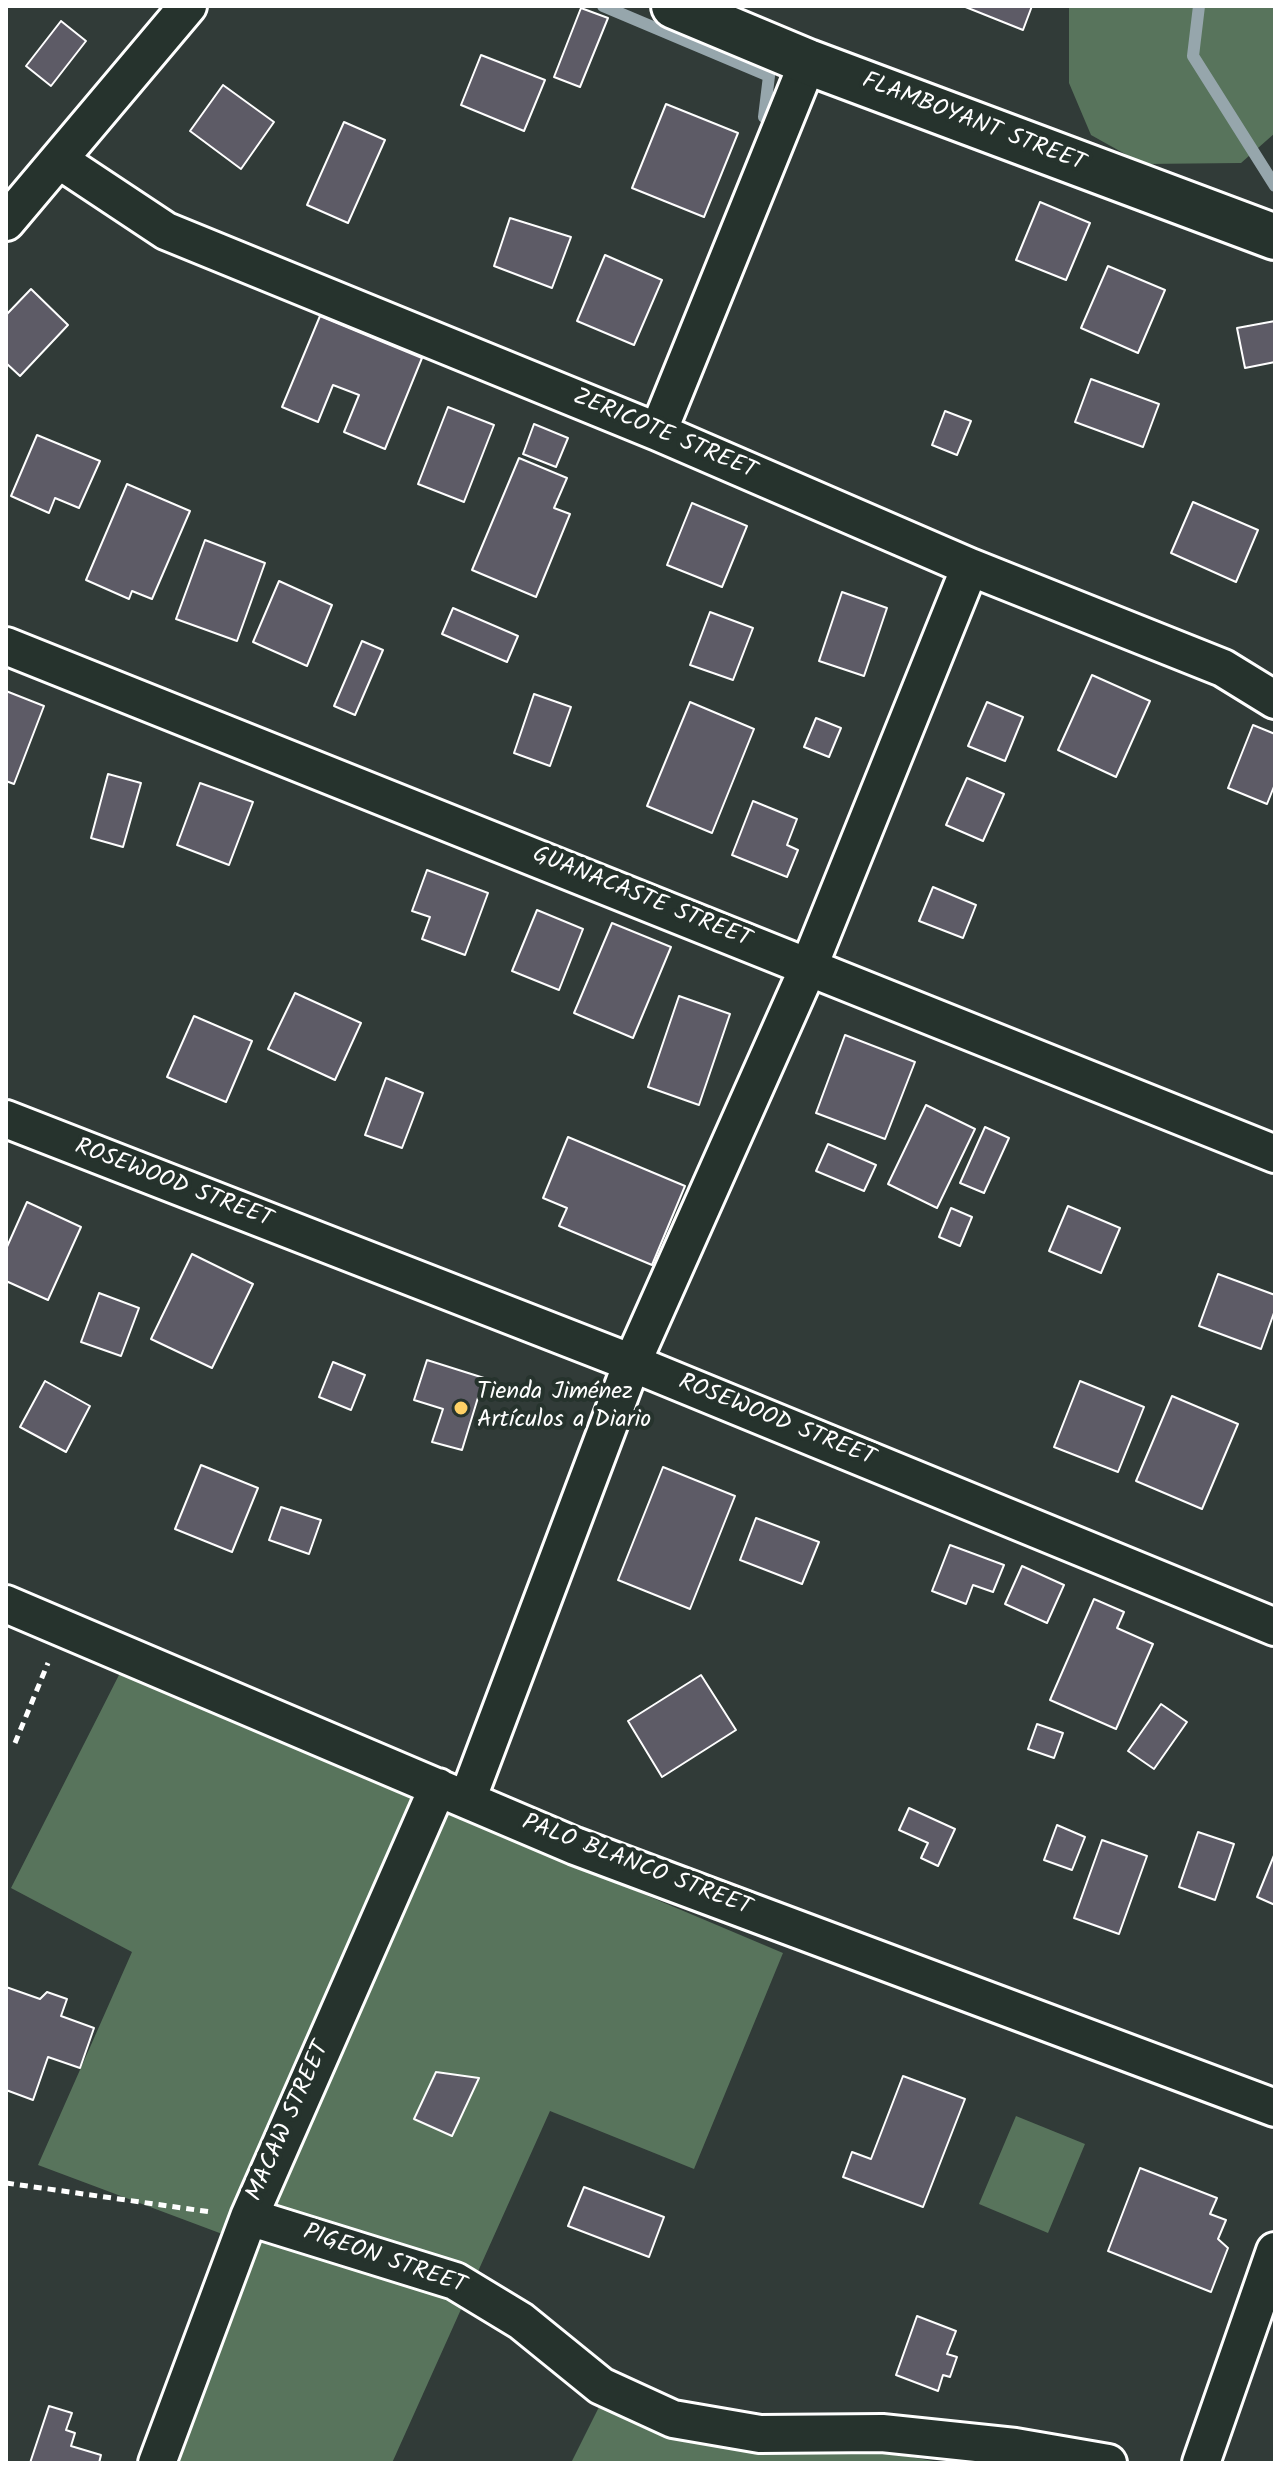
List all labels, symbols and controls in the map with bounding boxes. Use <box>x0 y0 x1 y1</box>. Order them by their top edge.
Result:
street label: FLAMBOYANT STREET <box>857 68 1089 180</box>
street label: ZERICOTE STREET <box>568 384 760 488</box>
street label: GUANACASTE STREET <box>528 842 754 956</box>
street label: ROSEWOOD STREET <box>70 1134 276 1236</box>
street label: ROSEWOOD STREET <box>674 1369 878 1475</box>
place label: Tienda Jiménez Artículos a Diario <box>477 1380 651 1436</box>
marker: Tienda Jiménez Artículos a Diario <box>452 1399 470 1417</box>
street label: PALO BLANCO STREET <box>517 1810 755 1924</box>
street label: MACAW STREET <box>242 2038 338 2206</box>
street label: PIGEON STREET <box>299 2220 469 2302</box>

